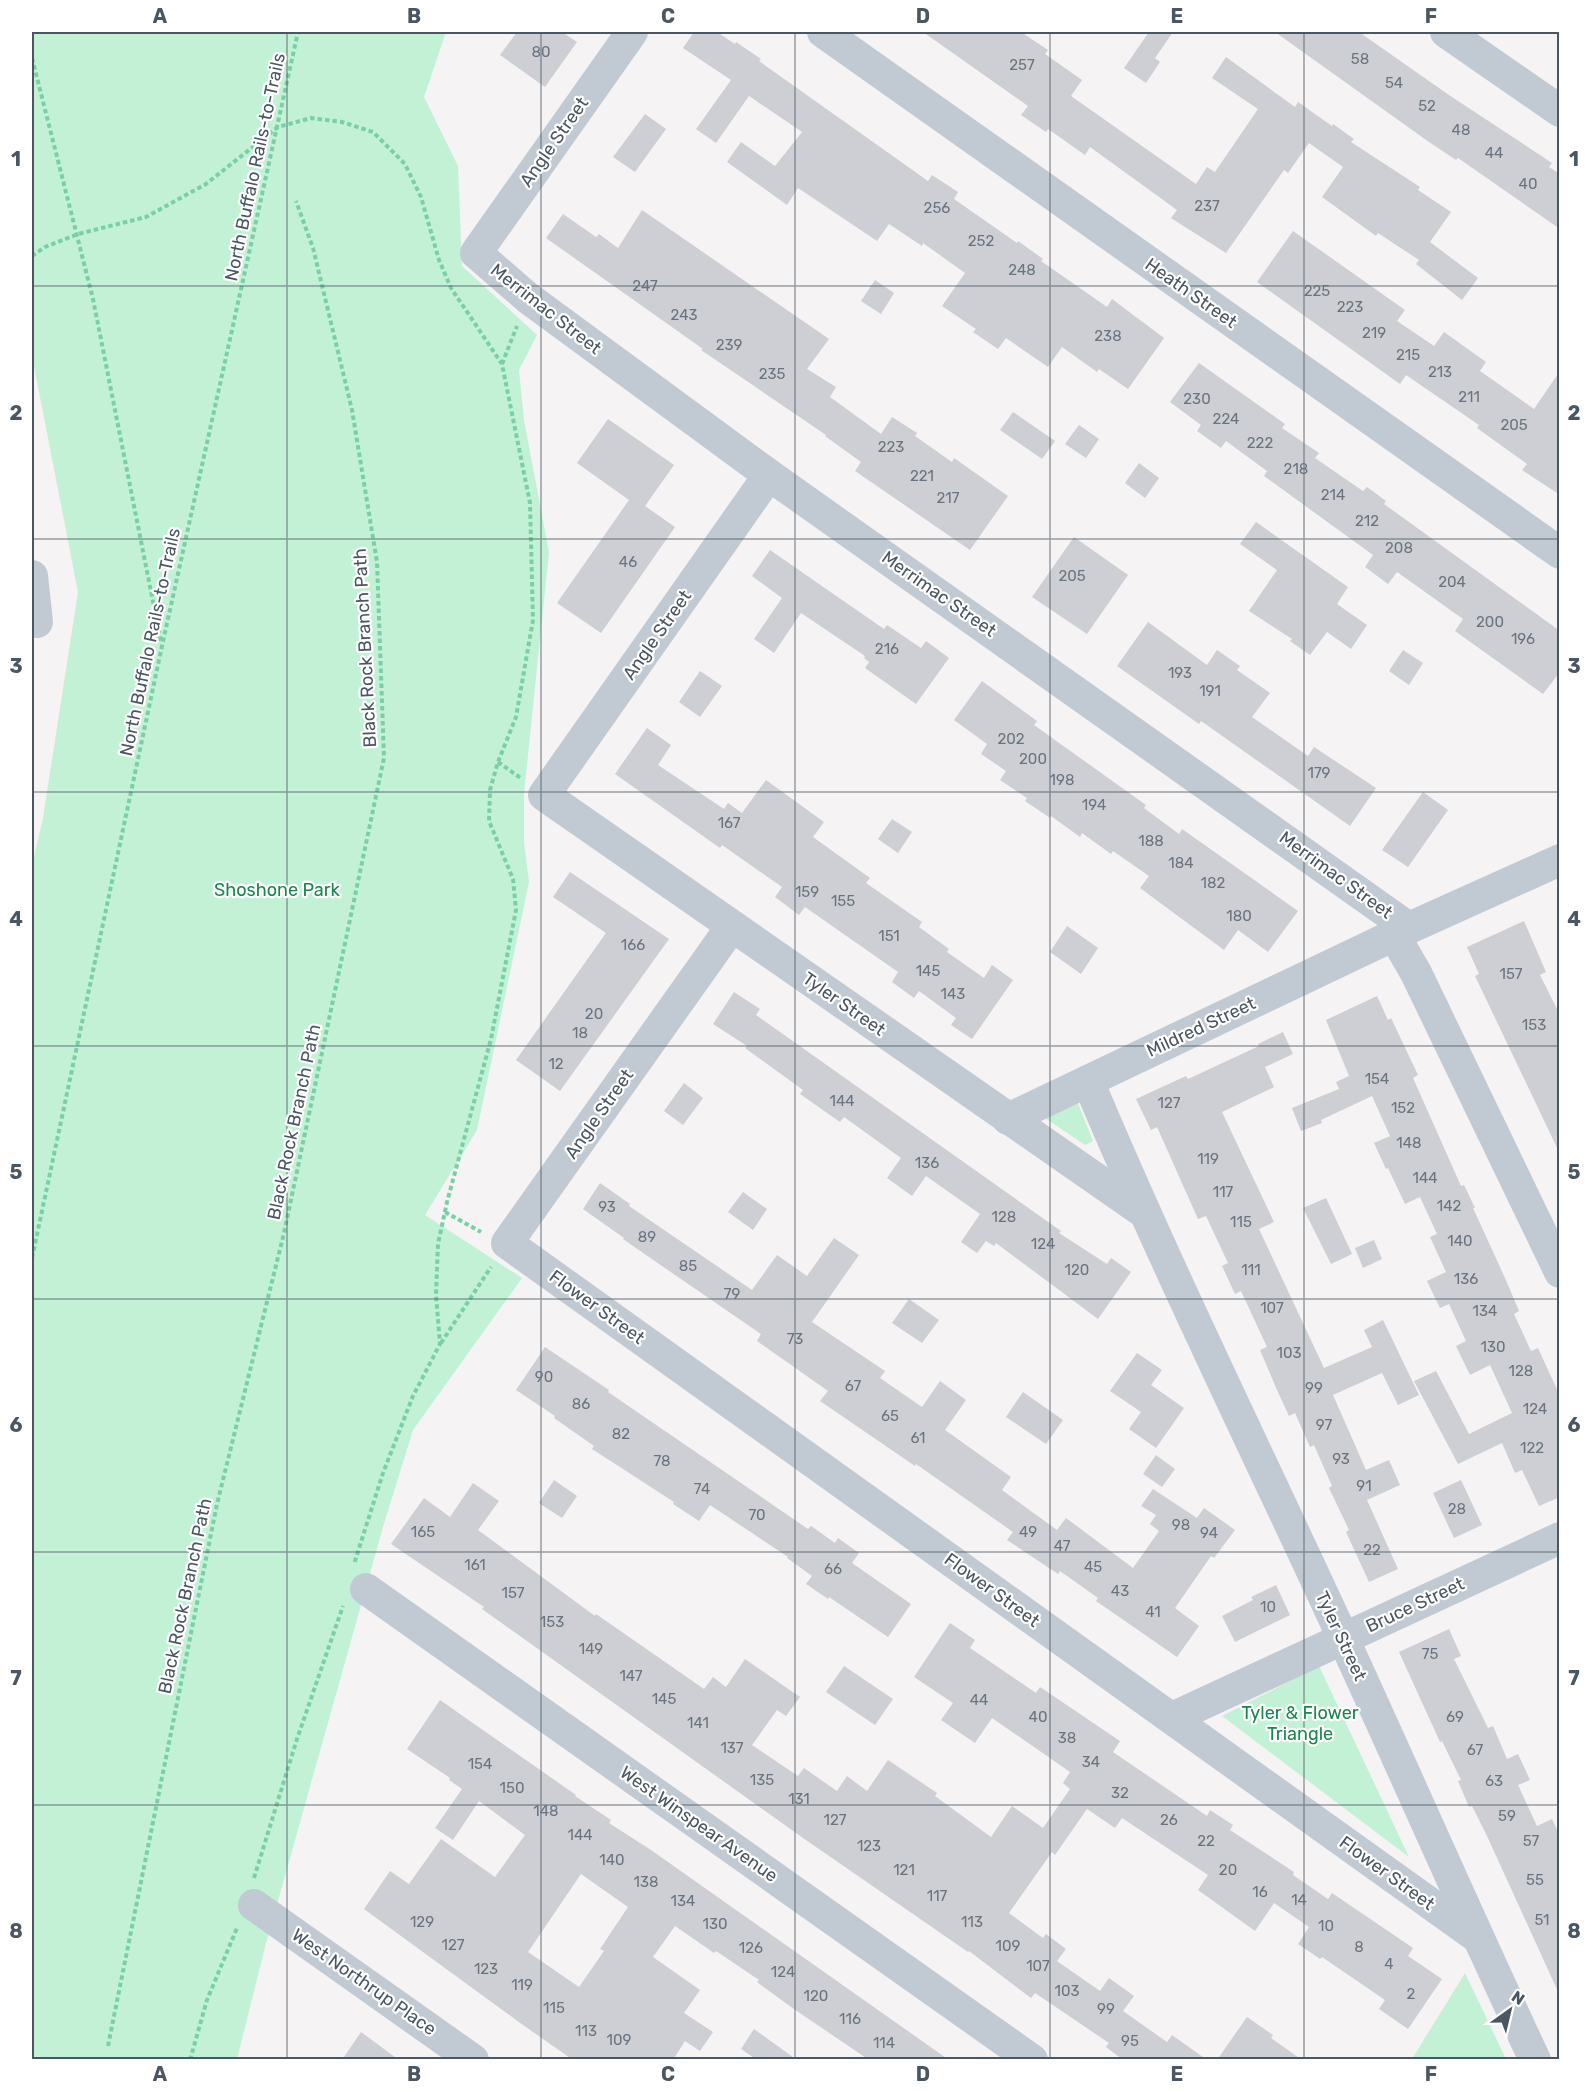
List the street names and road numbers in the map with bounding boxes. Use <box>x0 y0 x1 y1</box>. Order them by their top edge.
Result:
street label: North Buffalo Rails-to-Trails <box>220 51 290 283</box>
street label: Angle Street <box>515 93 593 191</box>
street label: Heath Street <box>1141 253 1241 333</box>
street label: Merrimac Street <box>486 259 606 359</box>
street label: North Buffalo Rails-to-Trails <box>115 526 185 758</box>
street label: Merrimac Street <box>878 546 1000 642</box>
street label: Black Rock Branch Path <box>349 548 381 748</box>
street label: Angle Street <box>618 586 696 684</box>
street label: Merrimac Street <box>1275 827 1397 923</box>
street label: Tyler Street <box>798 967 890 1041</box>
street label: Mildred Street <box>1143 992 1259 1062</box>
street label: Black Rock Branch Path <box>263 1022 325 1222</box>
street label: Angle Street <box>560 1065 638 1163</box>
street label: Flower Street <box>545 1265 649 1349</box>
street label: Black Rock Branch Path <box>154 1496 216 1696</box>
street label: Flower Street <box>940 1548 1044 1632</box>
street label: Bruce Street <box>1362 1573 1468 1637</box>
street label: Tyler Street <box>1311 1588 1371 1684</box>
street label: West Winspear Avenue <box>616 1761 782 1887</box>
street label: Flower Street <box>1335 1831 1439 1915</box>
street label: West Northrup Place <box>288 1924 440 2040</box>

